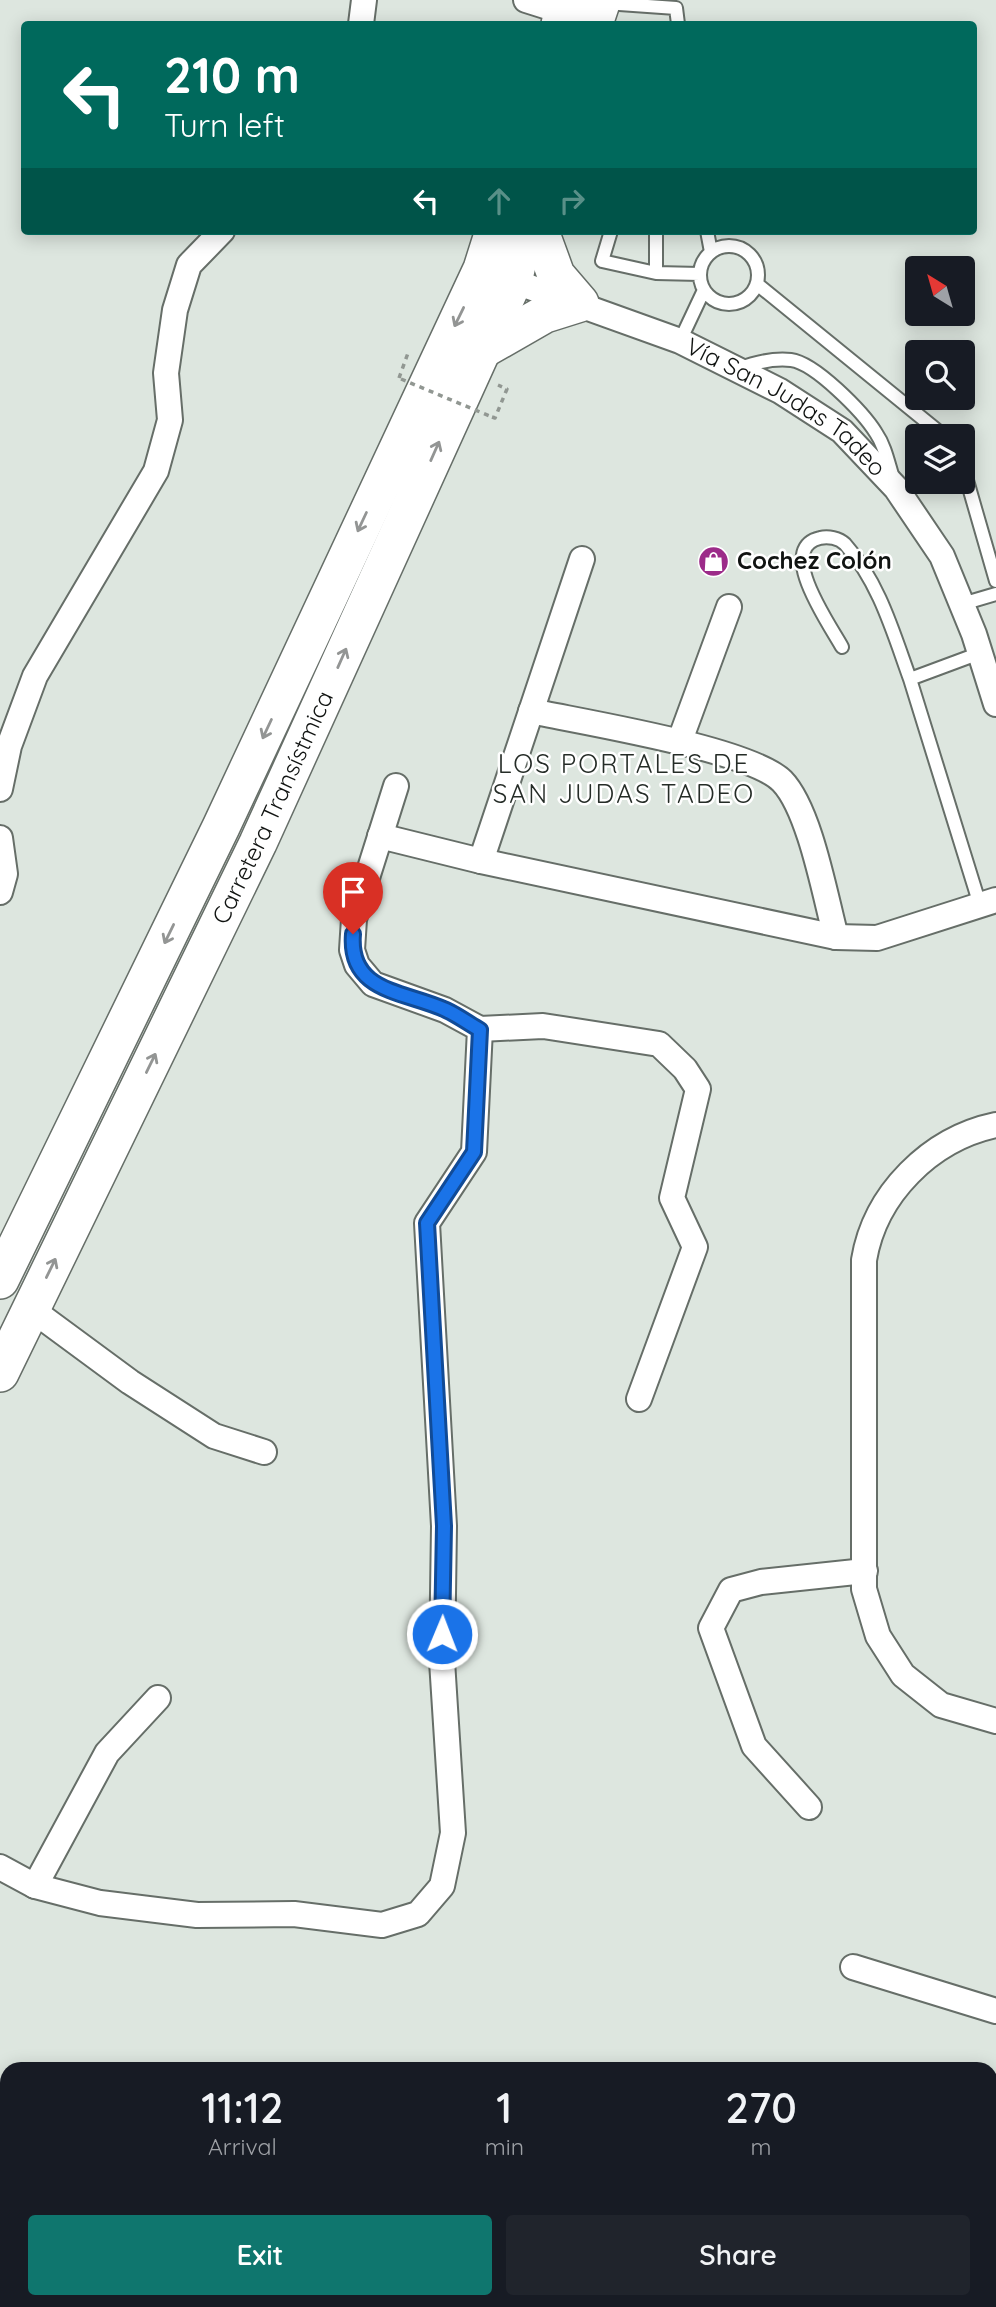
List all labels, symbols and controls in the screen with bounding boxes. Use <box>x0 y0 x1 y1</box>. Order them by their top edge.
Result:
text: 210 m <box>164 44 300 105</box>
icon: left <box>49 49 140 140</box>
text: Turn left <box>164 105 285 145</box>
icon: left <box>407 182 445 220</box>
icon: ahead <box>480 182 518 220</box>
icon: right <box>553 182 591 220</box>
north arrow <box>905 256 975 326</box>
map controls <box>905 256 975 494</box>
one-way arrow <box>452 306 465 327</box>
street label: Vía San Judas Tadeo <box>681 331 893 482</box>
button: search <box>905 340 975 410</box>
button: layers <box>905 424 975 494</box>
one-way arrow <box>429 441 442 462</box>
one-way arrow <box>355 511 368 533</box>
shop icon: Cochez Colón <box>697 544 731 578</box>
place label: Cochez Colón <box>737 545 892 575</box>
one-way arrow <box>336 648 349 669</box>
street label: Carretera Transístmica <box>205 686 339 929</box>
one-way arrow <box>259 718 273 739</box>
district label: LOS PORTALES DE SAN JUDAS TADEO <box>493 747 755 810</box>
pin <box>323 862 383 934</box>
icon: arrive <box>334 873 372 911</box>
one-way arrow <box>161 923 175 944</box>
one-way arrow <box>145 1053 158 1074</box>
one-way arrow <box>45 1258 59 1279</box>
position arrow <box>405 1597 479 1671</box>
text: 11:12 <box>201 2081 283 2134</box>
text: 1 <box>496 2081 512 2134</box>
text: 270 <box>725 2081 797 2134</box>
text: Arrival <box>208 2132 277 2161</box>
text: min <box>485 2132 524 2161</box>
text: m <box>750 2132 771 2161</box>
button: Exit <box>28 2215 492 2295</box>
button: Share <box>506 2215 970 2295</box>

